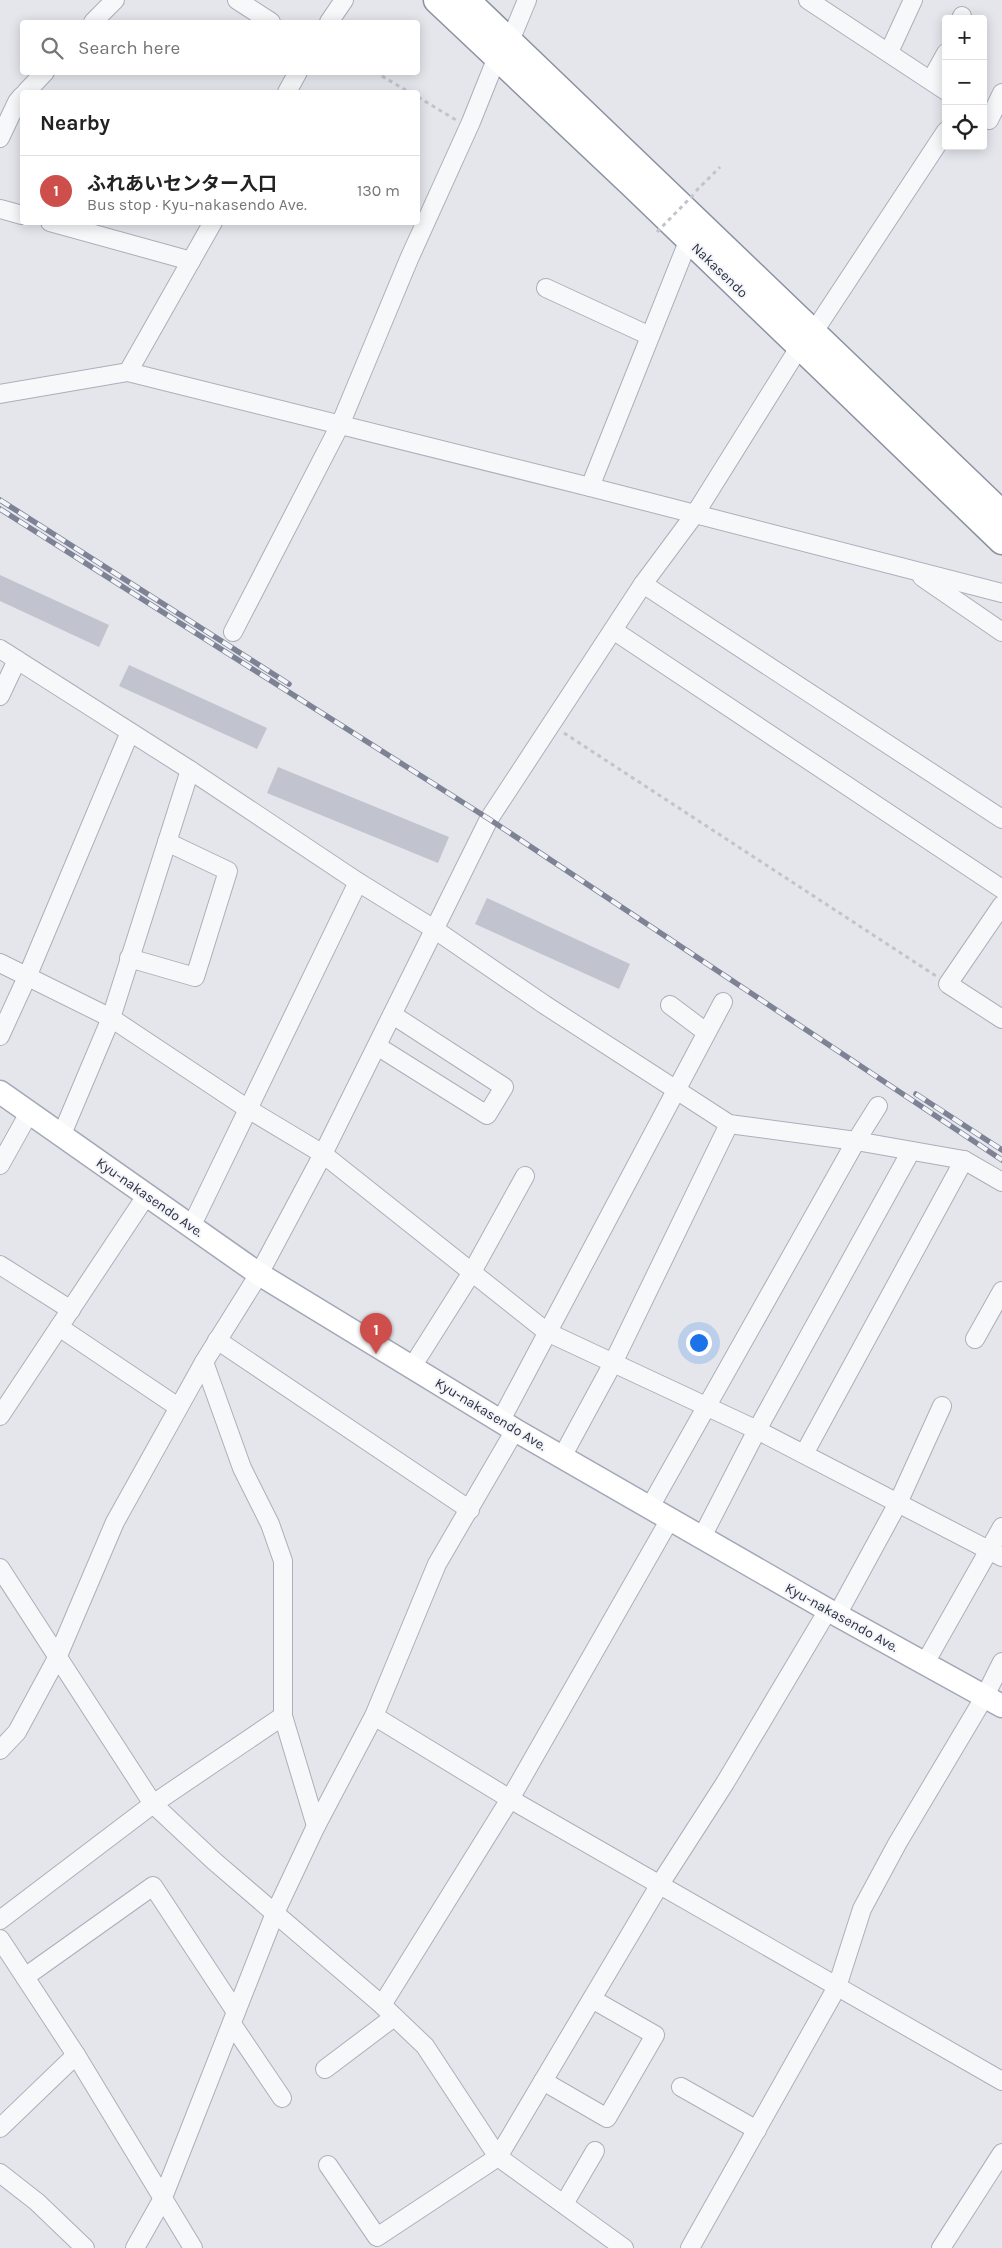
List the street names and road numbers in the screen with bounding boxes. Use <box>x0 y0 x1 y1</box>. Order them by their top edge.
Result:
street label: Nakasendo <box>688 239 751 301</box>
street label: Kyu-nakasendo Ave. <box>93 1154 207 1241</box>
street label: Kyu-nakasendo Ave. <box>432 1374 550 1455</box>
street label: Kyu-nakasendo Ave. <box>782 1579 902 1656</box>

